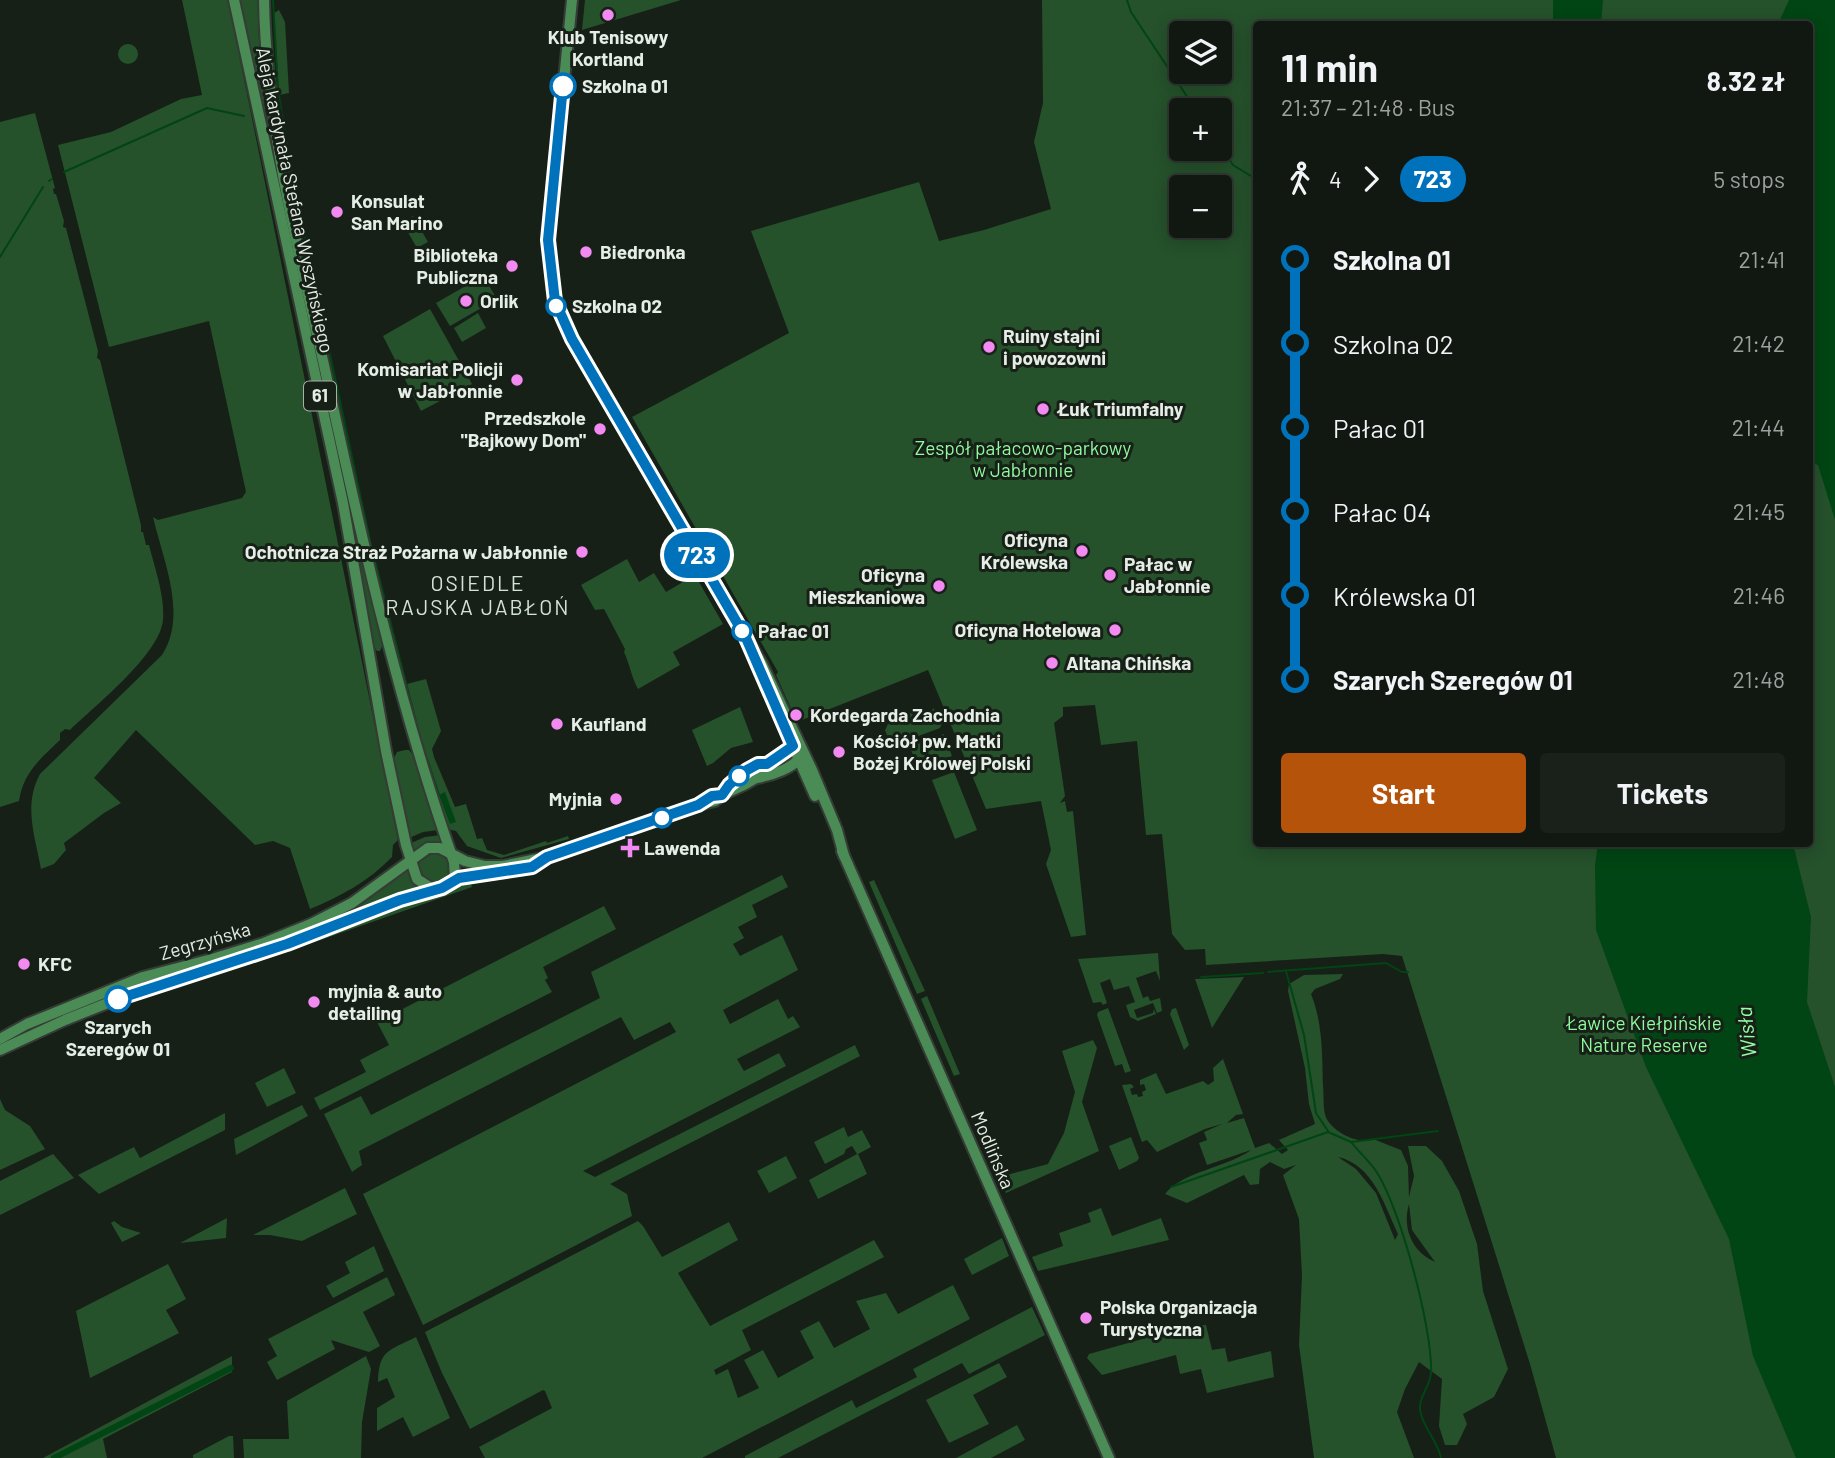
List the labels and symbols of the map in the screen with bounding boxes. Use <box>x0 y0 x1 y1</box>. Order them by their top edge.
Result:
marker: Klub Tenisowy Kortland <box>600 7 616 23</box>
place label: Klub Tenisowy Kortland <box>548 25 669 70</box>
street label: Aleja kardynała Stefana Wyszyńskiego <box>252 45 339 355</box>
marker: Szkolna 01 <box>550 73 576 99</box>
place label: Szkolna 01 <box>582 74 668 97</box>
place label: Konsulat San Marino <box>351 189 443 234</box>
marker: Konsulat San Marino <box>329 204 345 220</box>
place label: Biedronka <box>600 240 685 263</box>
place label: Biblioteka Publiczna <box>414 243 498 288</box>
marker: Biedronka <box>578 244 594 260</box>
marker: Biblioteka Publiczna <box>504 258 520 274</box>
place label: Orlik <box>480 289 519 312</box>
marker: Orlik <box>458 293 474 309</box>
place label: Szkolna 02 <box>572 294 662 317</box>
marker: Szkolna 02 <box>546 296 566 316</box>
place label: Ruiny stajni i powozowni <box>1003 324 1106 369</box>
marker: Ruiny stajni i powozowni <box>981 339 997 355</box>
place label: Komisariat Policji w Jabłonnie <box>357 357 503 402</box>
marker: Komisariat Policji w Jabłonnie <box>509 372 525 388</box>
road number: 61 <box>304 382 336 410</box>
place label: Łuk Triumfalny <box>1056 397 1184 420</box>
marker: Łuk Triumfalny <box>1035 401 1051 417</box>
place label: Przedszkole "Bajkowy Dom" <box>461 406 586 451</box>
marker: Przedszkole "Bajkowy Dom" <box>592 421 608 437</box>
park label: Zespół pałacowo-parkowy w Jabłonnie <box>915 436 1131 481</box>
place label: Oficyna Królewska <box>981 528 1068 573</box>
line badge: 723 <box>657 532 737 578</box>
place label: Ochotnicza Straż Pożarna w Jabłonnie <box>245 540 568 563</box>
marker: Oficyna Królewska <box>1074 543 1090 559</box>
marker: Ochotnicza Straż Pożarna w Jabłonnie <box>574 544 590 560</box>
place label: Pałac w Jabłonnie <box>1124 552 1211 597</box>
place label: Oficyna Mieszkaniowa <box>809 563 925 608</box>
marker: Pałac w Jabłonnie <box>1102 567 1118 583</box>
district label: OSIEDLE RAJSKA JABŁOŃ <box>385 570 571 619</box>
marker: Oficyna Mieszkaniowa <box>931 578 947 594</box>
place label: Oficyna Hotelowa <box>954 618 1101 641</box>
place label: Pałac 01 <box>758 619 829 642</box>
marker: Pałac 01 <box>732 621 752 641</box>
marker: Oficyna Hotelowa <box>1107 622 1123 638</box>
place label: Altana Chińska <box>1066 651 1191 674</box>
marker: Altana Chińska <box>1044 655 1060 671</box>
place label: Kordegarda Zachodnia <box>810 703 1000 726</box>
marker: Kordegarda Zachodnia <box>788 707 804 723</box>
place label: Kaufland <box>571 712 646 735</box>
marker: Kaufland <box>549 716 565 732</box>
place label: Kościół pw. Matki Bożej Królowej Polski <box>853 729 1031 774</box>
marker: Kościół pw. Matki Bożej Królowej Polski <box>831 744 847 760</box>
unlabelled marker <box>729 766 749 786</box>
place label: Myjnia <box>549 787 602 810</box>
marker: Myjnia <box>608 791 624 807</box>
unlabelled marker <box>652 808 672 828</box>
place label: Lawenda <box>644 836 720 859</box>
marker: Lawenda <box>622 840 638 856</box>
street label: Zegrzyńska <box>157 917 253 964</box>
place label: KFC <box>38 952 72 975</box>
marker: KFC <box>16 956 32 972</box>
place label: myjnia & auto detailing <box>328 979 442 1024</box>
marker: Szarych Szeregów 01 <box>105 986 131 1012</box>
marker: myjnia & auto detailing <box>306 994 322 1010</box>
water label: Wisła <box>1730 1005 1761 1059</box>
park label: Ławice Kiełpińskie Nature Reserve <box>1565 1011 1722 1056</box>
place label: Szarych Szeregów 01 <box>66 1015 170 1060</box>
street label: Modlińska <box>967 1108 1020 1192</box>
place label: Polska Organizacja Turystyczna <box>1100 1295 1257 1340</box>
marker: Polska Organizacja Turystyczna <box>1078 1310 1094 1326</box>

